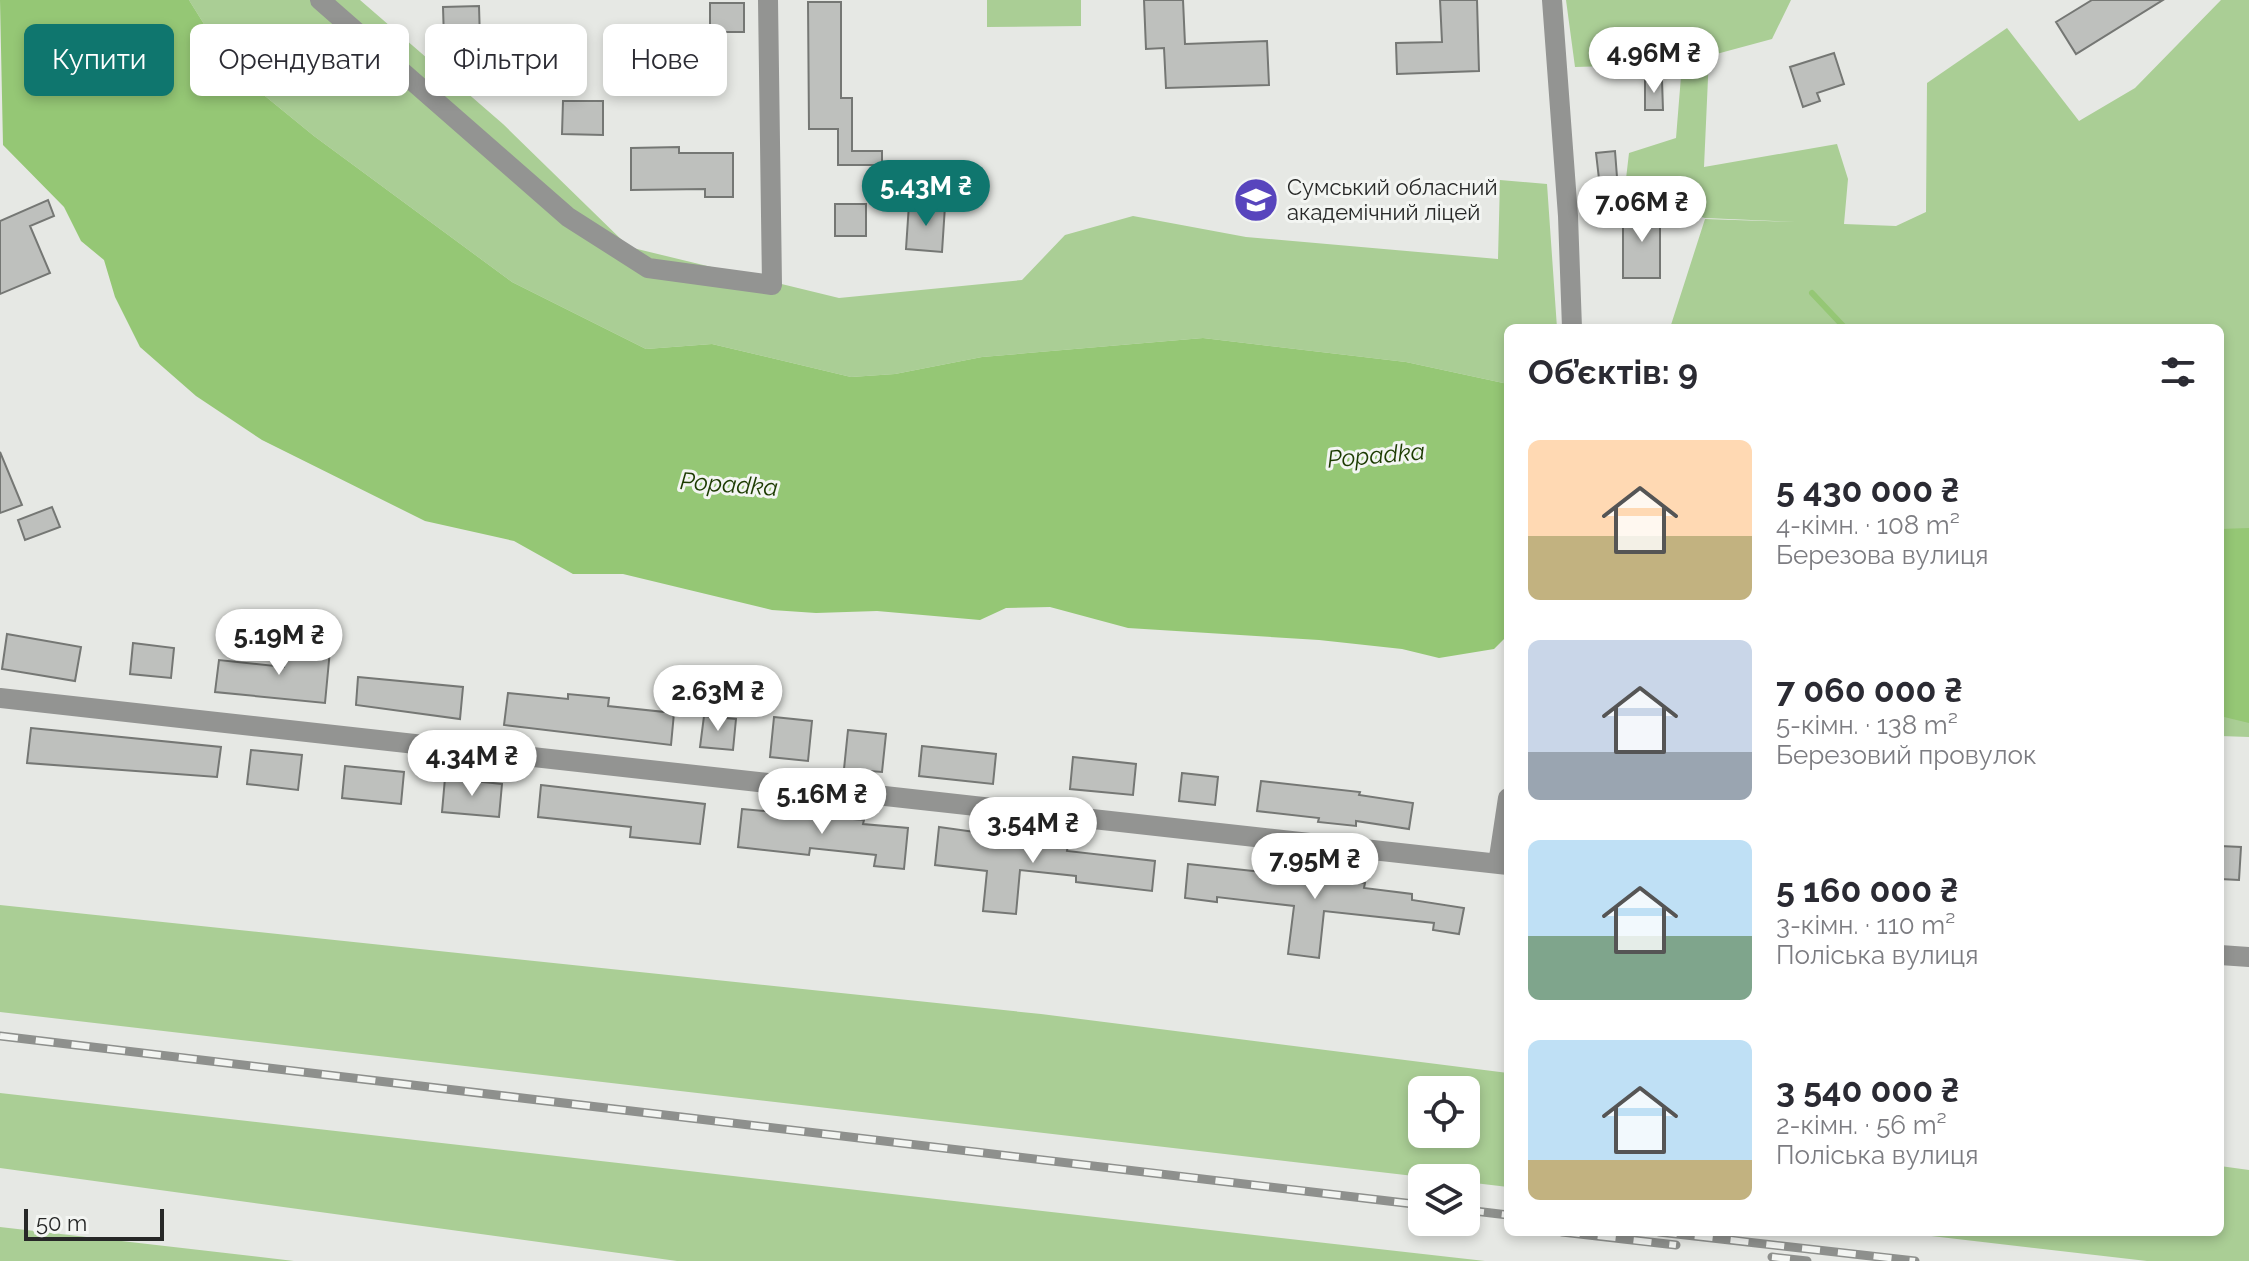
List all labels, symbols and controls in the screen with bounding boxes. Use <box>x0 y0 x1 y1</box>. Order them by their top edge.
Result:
chip: Купити <box>24 24 174 96</box>
chip: Орендувати <box>190 24 409 96</box>
chip: Фільтри <box>425 24 587 96</box>
chip: Нове <box>603 24 727 96</box>
pin: 4.96M ₴ <box>1580 27 1728 95</box>
text: 4.96M ₴ <box>1607 38 1701 68</box>
pin: 5.43M ₴ <box>852 160 1000 228</box>
text: 5.43M ₴ <box>880 171 972 201</box>
place label: Сумський обласний академічний ліцей <box>1287 174 1497 225</box>
school or university icon: Сумський обласний академічний ліцей <box>1232 176 1280 224</box>
pin: 7.06M ₴ <box>1568 176 1716 244</box>
text: 7.06M ₴ <box>1595 187 1689 217</box>
icon: filters <box>2156 350 2200 394</box>
text: Об’єктів: 9 <box>1528 352 1698 392</box>
water label: Popadka <box>1326 436 1426 474</box>
water label: Popadka <box>679 466 779 502</box>
text: 5 430 000 ₴ <box>1776 470 1959 510</box>
icon: home <box>1592 472 1688 568</box>
text: 4-кімн. · 108 m² <box>1776 510 1960 540</box>
text: Березова вулиця <box>1776 540 1988 570</box>
pin: 5.19M ₴ <box>205 609 353 677</box>
text: 5.19M ₴ <box>233 620 325 650</box>
pin: 2.63M ₴ <box>644 665 792 733</box>
text: 7 060 000 ₴ <box>1776 670 1963 710</box>
icon: home <box>1592 672 1688 768</box>
text: 2.63M ₴ <box>671 676 765 706</box>
text: 5-кімн. · 138 m² <box>1776 710 1958 740</box>
pin: 4.34M ₴ <box>398 730 546 798</box>
text: Березовий провулок <box>1776 740 2036 770</box>
text: 4.34M ₴ <box>426 741 518 771</box>
pin: 5.16M ₴ <box>748 768 896 836</box>
text: 5.16M ₴ <box>776 779 868 809</box>
pin: 3.54M ₴ <box>959 797 1107 865</box>
text: 3.54M ₴ <box>987 808 1079 838</box>
pin: 7.95M ₴ <box>1241 833 1389 901</box>
text: 7.95M ₴ <box>1269 844 1361 874</box>
text: 5 160 000 ₴ <box>1776 870 1958 910</box>
icon: home <box>1592 872 1688 968</box>
text: 3-кімн. · 110 m² <box>1776 910 1955 940</box>
text: Поліська вулиця <box>1776 940 1979 970</box>
text: 3 540 000 ₴ <box>1776 1070 1959 1110</box>
icon: home <box>1592 1072 1688 1168</box>
map controls <box>1408 1076 1480 1236</box>
button: locate <box>1408 1076 1480 1148</box>
text: 2-кімн. · 56 m² <box>1776 1110 1947 1140</box>
text: Поліська вулиця <box>1776 1140 1979 1170</box>
button: layers <box>1408 1164 1480 1236</box>
scale bar <box>24 1205 164 1241</box>
text: 50 m <box>36 1210 87 1236</box>

